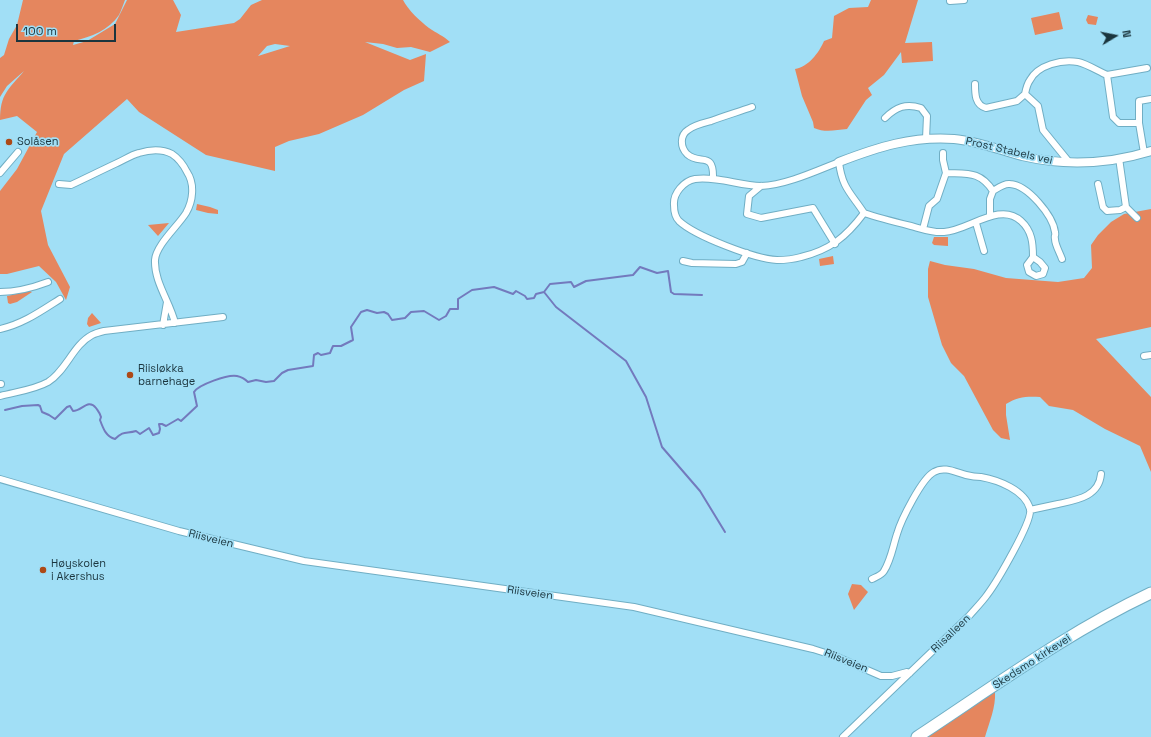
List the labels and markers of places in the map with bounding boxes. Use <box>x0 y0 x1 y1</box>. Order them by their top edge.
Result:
place label: Solåsen <box>17 135 59 149</box>
marker: Solåsen <box>4 137 14 147</box>
place label: Riisløkka barnehage <box>138 362 195 388</box>
marker: Riisløkka barnehage <box>125 370 135 380</box>
place label: Høyskolen i Akershus <box>51 557 106 583</box>
marker: Høyskolen i Akershus <box>38 565 48 575</box>

